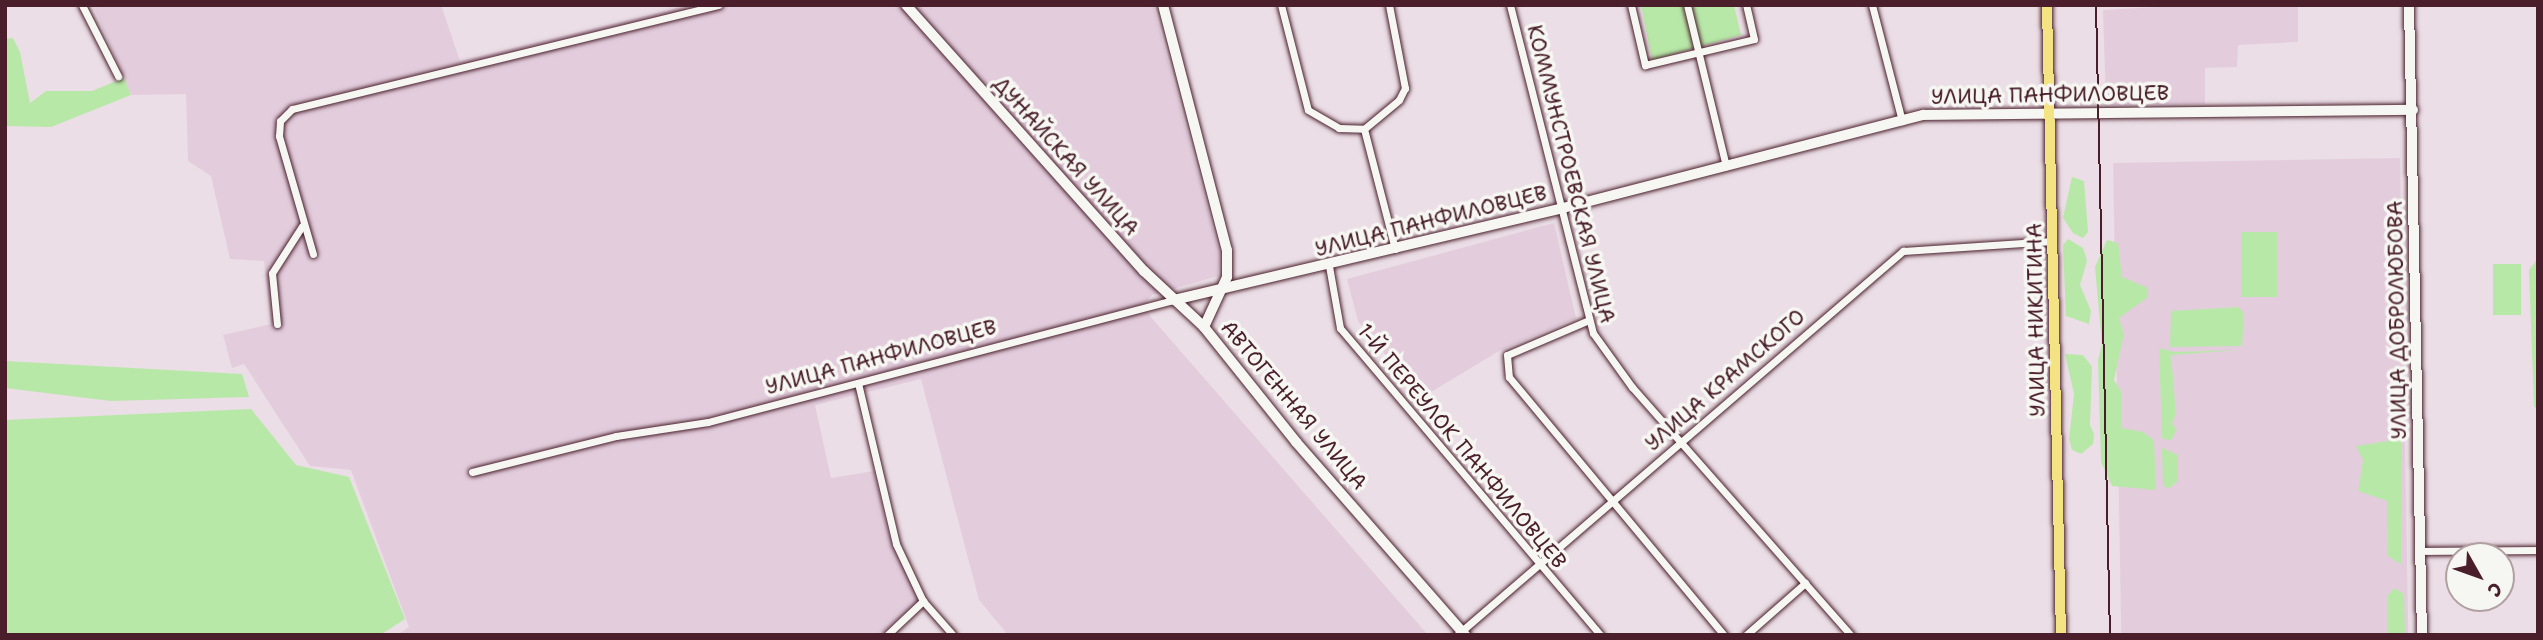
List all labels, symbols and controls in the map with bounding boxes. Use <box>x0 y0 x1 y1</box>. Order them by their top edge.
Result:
street label: КОММУНСТРОЕВСКАЯ УЛИЦА <box>1522 22 1620 326</box>
street label: ДУНАЙСКАЯ УЛИЦА <box>988 71 1144 241</box>
street label: УЛИЦА ПАНФИЛОВЦЕВ <box>1931 80 2169 110</box>
street label: УЛИЦА ПАНФИЛОВЦЕВ <box>1312 180 1550 262</box>
street label: УЛИЦА ДОБРОЛЮБОВА <box>2382 200 2412 440</box>
street label: УЛИЦА НИКИТИНА <box>2022 223 2050 417</box>
street label: УЛИЦА КРАМСКОГО <box>1640 304 1810 456</box>
street label: УЛИЦА ПАНФИЛОВЦЕВ <box>763 314 999 400</box>
street label: АВТОГЕННАЯ УЛИЦА <box>1216 315 1372 495</box>
street label: 1-Й ПЕРЕУЛОК ПАНФИЛОВЦЕВ <box>1352 318 1572 574</box>
north arrow <box>2445 542 2515 612</box>
text: С <box>2482 577 2508 602</box>

